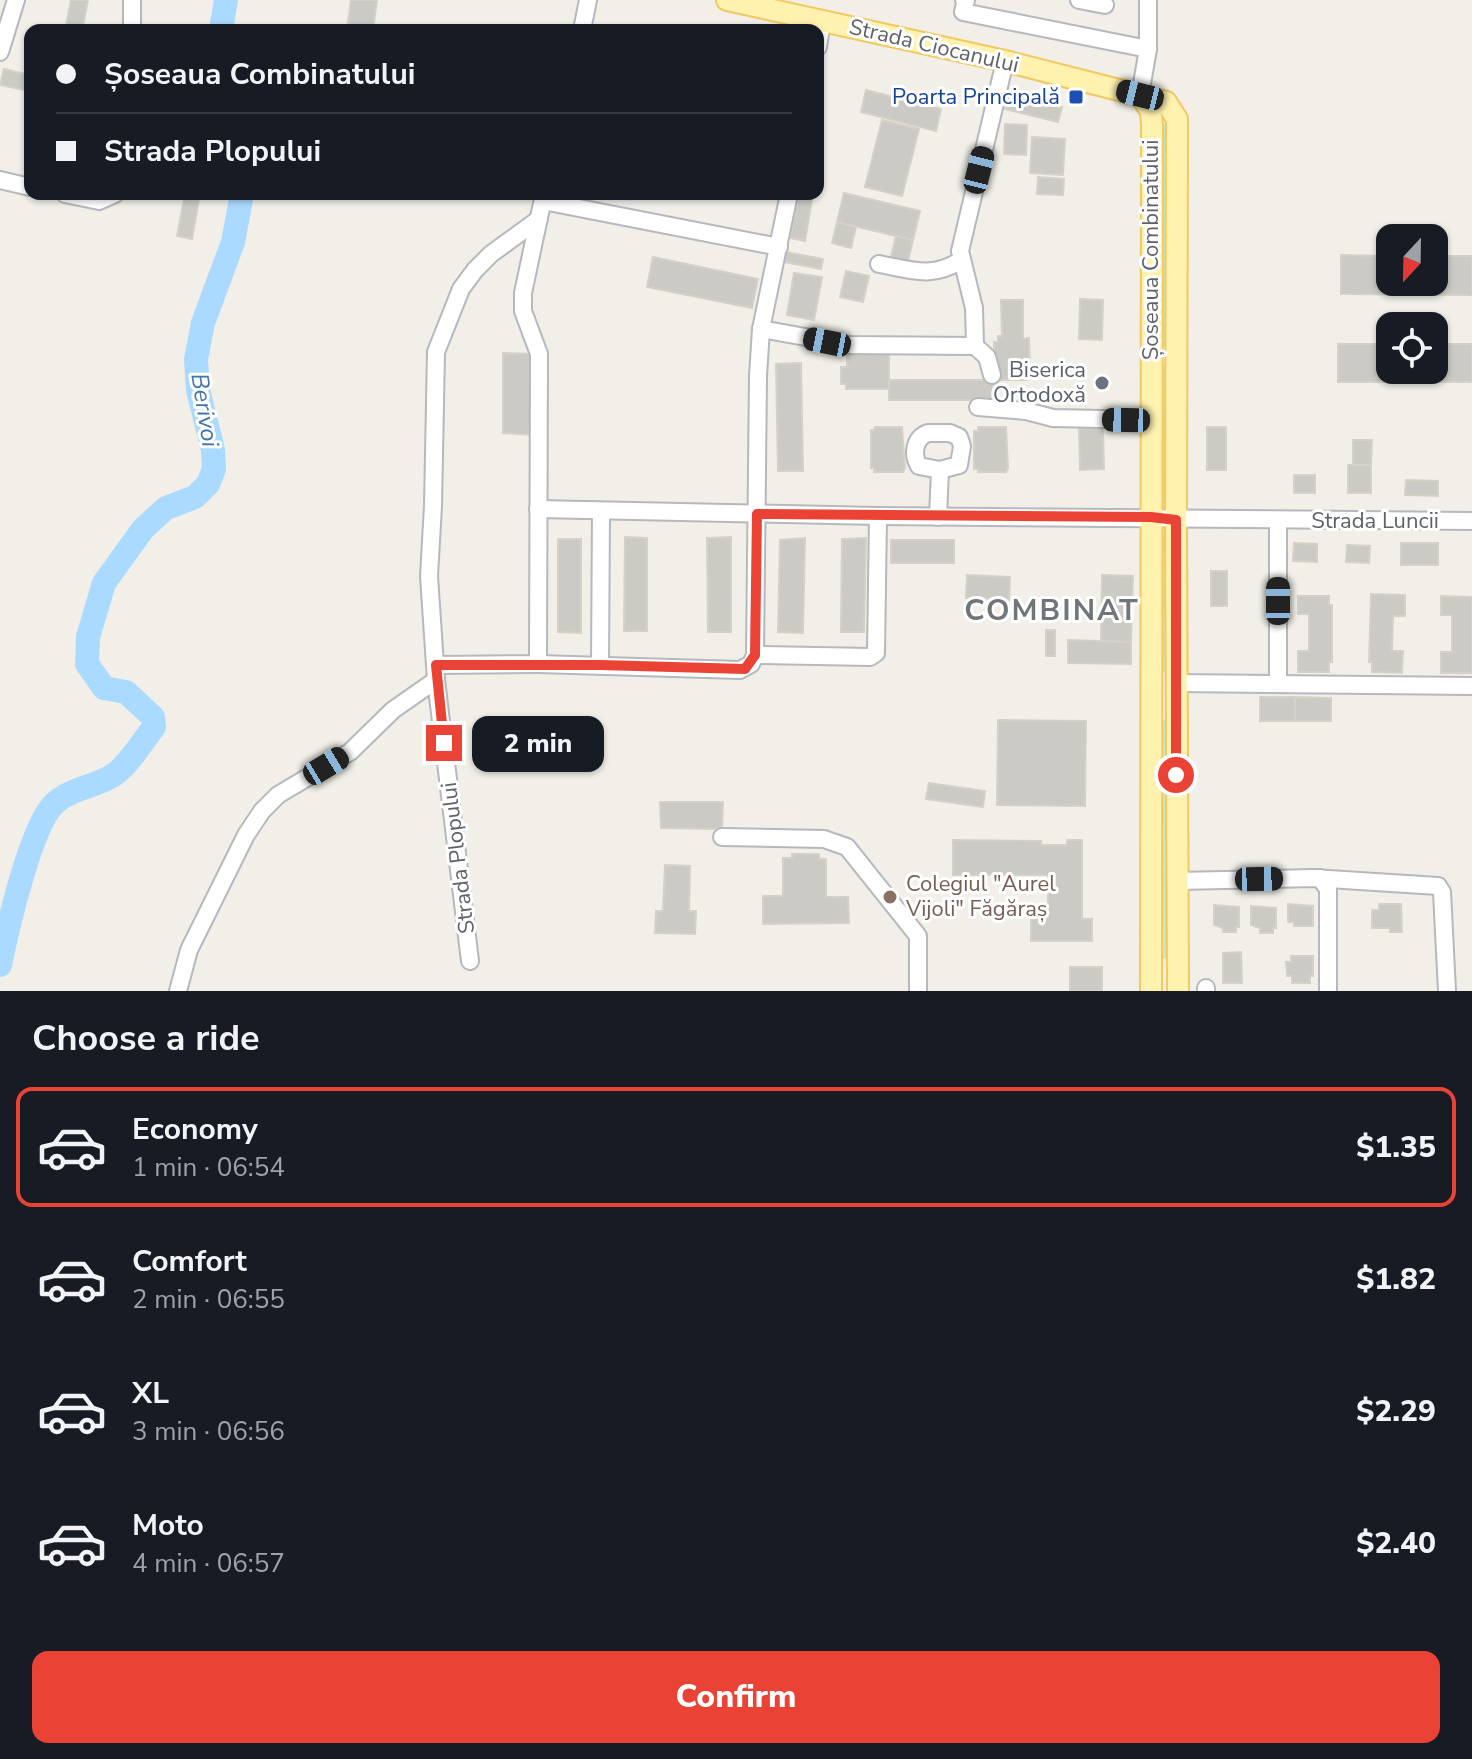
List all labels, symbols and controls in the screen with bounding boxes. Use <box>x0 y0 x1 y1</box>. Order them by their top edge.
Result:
street label: Strada Ciocanului <box>846 12 1022 80</box>
text: Șoseaua Combinatului <box>104 54 415 95</box>
car <box>1114 78 1166 112</box>
place label: Poarta Principală <box>892 82 1060 112</box>
marker: Poarta Principală <box>1067 88 1085 106</box>
text: Strada Plopului <box>104 131 321 172</box>
street label: Șoseaua Combinatului <box>1136 140 1166 360</box>
car <box>962 144 996 196</box>
north arrow <box>1376 224 1448 296</box>
map controls <box>1376 224 1448 384</box>
button: locate <box>1376 312 1448 384</box>
car <box>801 326 853 358</box>
place label: Biserica Ortodoxă <box>993 355 1086 410</box>
water label: Berivoi <box>183 371 227 450</box>
marker: Biserica Ortodoxă <box>1093 374 1111 392</box>
car <box>1102 408 1150 432</box>
street label: Strada Luncii <box>1311 506 1439 536</box>
car <box>1266 577 1290 625</box>
district label: COMBINAT <box>964 590 1140 631</box>
callout: 2 min <box>472 715 604 771</box>
route end <box>426 725 462 761</box>
text: 2 min <box>504 726 572 761</box>
car <box>299 743 353 789</box>
route start <box>1158 757 1194 793</box>
street label: Strada Plopului <box>434 781 482 935</box>
car <box>1235 867 1283 891</box>
place label: Colegiul "Aurel Vijoli" Făgăraș <box>905 869 1056 924</box>
marker: Colegiul "Aurel Vijoli" Făgăraș <box>881 888 899 906</box>
text: Choose a ride <box>32 1014 260 1063</box>
text: Economy <box>132 1109 258 1150</box>
icon: car <box>36 1111 108 1183</box>
text: $1.35 <box>1356 1127 1436 1168</box>
text: 1 min · 06:54 <box>132 1150 285 1185</box>
text: Comfort <box>132 1241 247 1282</box>
icon: car <box>36 1243 108 1315</box>
text: $1.82 <box>1356 1259 1436 1300</box>
text: 2 min · 06:55 <box>132 1282 285 1317</box>
text: XL <box>132 1373 169 1414</box>
icon: car <box>36 1375 108 1447</box>
text: $2.29 <box>1356 1391 1436 1432</box>
text: 3 min · 06:56 <box>132 1414 285 1449</box>
text: Moto <box>132 1505 204 1546</box>
icon: car <box>36 1507 108 1579</box>
text: $2.40 <box>1356 1523 1436 1564</box>
text: 4 min · 06:57 <box>132 1546 285 1581</box>
button: Confirm <box>32 1651 1440 1743</box>

